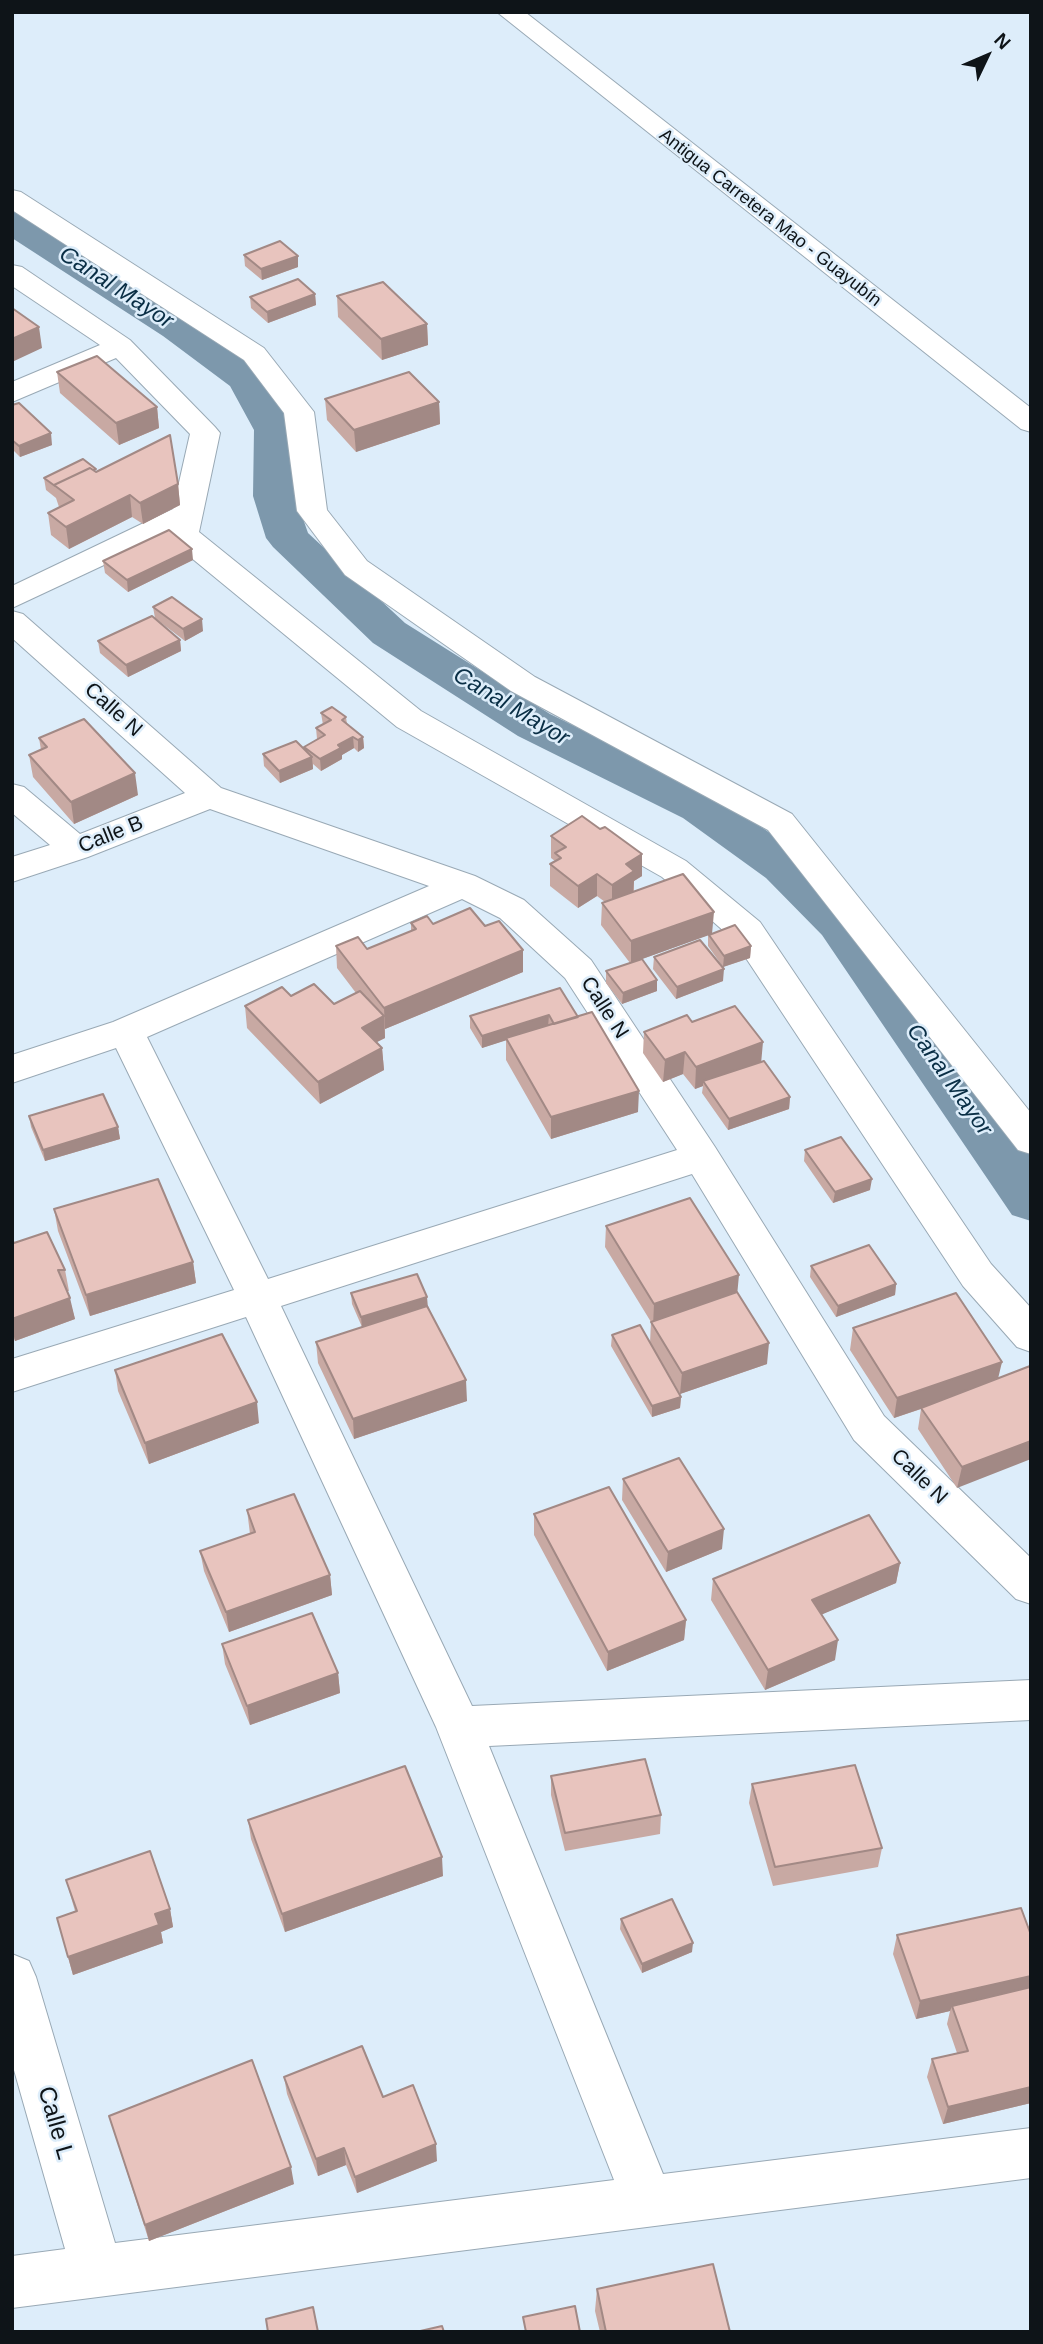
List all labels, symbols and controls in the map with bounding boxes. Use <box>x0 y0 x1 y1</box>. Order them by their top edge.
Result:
north arrow <box>952 21 1022 91</box>
text: N <box>990 29 1015 53</box>
street label: Antigua Carretera Mao - Guayubín <box>655 124 885 312</box>
water label: Canal Mayor <box>54 241 178 335</box>
water label: Canal Mayor <box>448 662 574 752</box>
street label: Calle N <box>79 678 147 742</box>
street label: Calle B <box>75 811 147 859</box>
street label: Calle N <box>575 972 633 1044</box>
water label: Canal Mayor <box>900 1019 998 1141</box>
street label: Calle N <box>885 1444 953 1510</box>
street label: Calle L <box>31 2083 79 2163</box>

